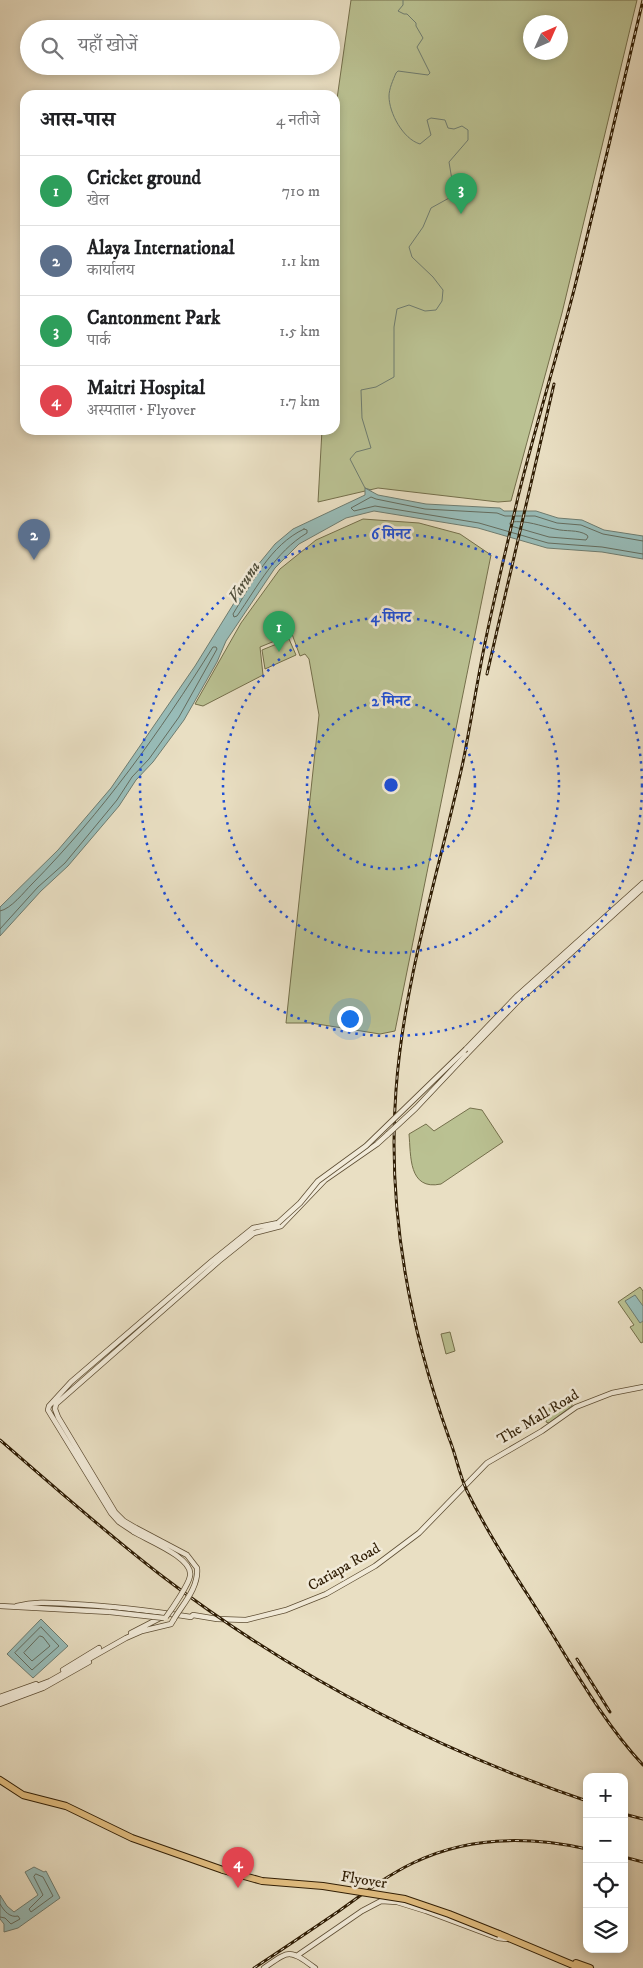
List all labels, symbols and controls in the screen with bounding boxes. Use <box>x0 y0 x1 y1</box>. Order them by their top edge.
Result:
north arrow <box>523 15 568 60</box>
search box <box>20 20 340 75</box>
icon: search <box>38 34 66 62</box>
text: यहाँ खोजें <box>78 34 138 57</box>
text: आस-पास <box>40 107 115 133</box>
text: 4 नतीजे <box>276 110 320 130</box>
text: Cricket ground <box>87 167 201 190</box>
pin: 3 <box>445 173 477 214</box>
text: 1 <box>53 181 59 201</box>
text: 710 m <box>282 181 320 201</box>
text: खेल <box>87 190 109 210</box>
text: Alaya International <box>87 237 235 260</box>
text: 2 <box>52 251 60 271</box>
text: 1.1 km <box>281 251 320 271</box>
text: कार्यालय <box>87 260 135 280</box>
text: Cantonment Park <box>87 307 220 330</box>
text: 3 <box>53 321 59 341</box>
text: 1.5 km <box>279 321 320 341</box>
text: पार्क <box>87 330 111 350</box>
text: Maitri Hospital <box>87 377 205 400</box>
text: 4 <box>51 391 61 411</box>
text: 1.7 km <box>279 391 320 411</box>
text: अस्पताल · Flyover <box>87 400 196 420</box>
pin: 2 <box>18 519 50 560</box>
text: 6 मिनट <box>371 525 412 544</box>
water label: Varuna <box>223 558 265 606</box>
text: 4 मिनट <box>370 608 413 627</box>
pin: 1 <box>263 611 295 652</box>
text: 2 मिनट <box>371 692 412 711</box>
centre of rings <box>382 776 400 794</box>
your location <box>337 1006 363 1032</box>
street label: The Mall Road <box>494 1385 583 1449</box>
street label: Cariapa Road <box>304 1538 384 1595</box>
map controls <box>583 1773 628 1953</box>
button: + <box>583 1773 628 1818</box>
button: − <box>583 1818 628 1863</box>
pin: 4 <box>222 1847 254 1888</box>
button: locate <box>583 1863 628 1908</box>
street label: Flyover <box>340 1867 389 1893</box>
button: layers <box>583 1908 628 1953</box>

